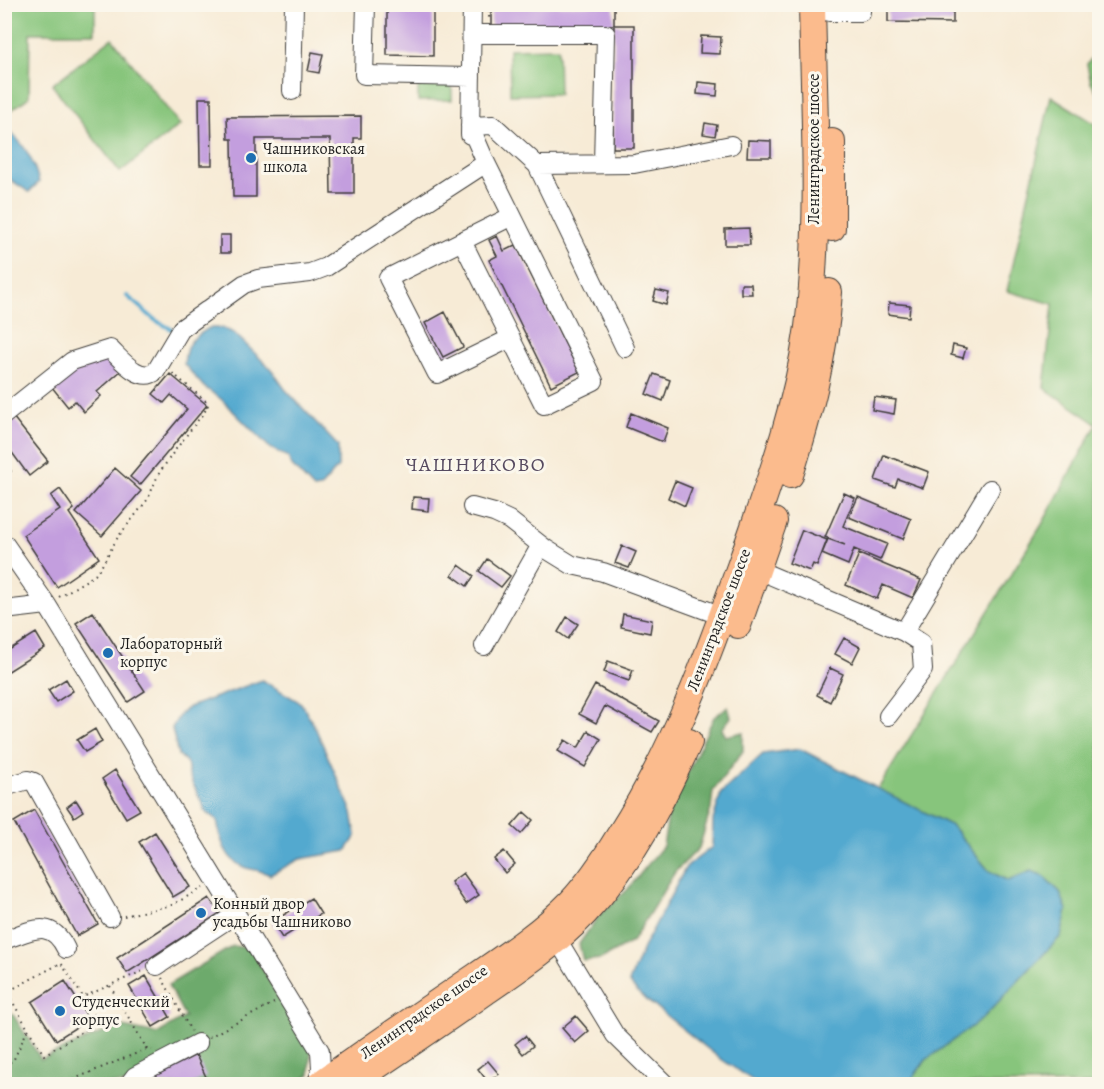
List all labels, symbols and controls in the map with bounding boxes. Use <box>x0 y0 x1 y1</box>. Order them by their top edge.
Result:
street label: Ленинградское шоссе <box>803 73 825 225</box>
place label: Чашниковская школа <box>263 138 365 178</box>
marker: Чашниковская школа <box>244 151 258 165</box>
district label: ЧАШНИКОВО <box>406 451 546 478</box>
street label: Ленинградское шоссе <box>682 546 756 694</box>
place label: Лабораторный корпус <box>120 633 223 673</box>
marker: Лабораторный корпус <box>101 646 115 660</box>
place label: Конный двор усадьбы Чашниково <box>212 893 351 933</box>
marker: Конный двор усадьбы Чашниково <box>194 906 208 920</box>
street label: Ленинградское шоссе <box>356 960 492 1064</box>
place label: Студенческий корпус <box>72 991 170 1031</box>
marker: Студенческий корпус <box>53 1004 67 1018</box>

